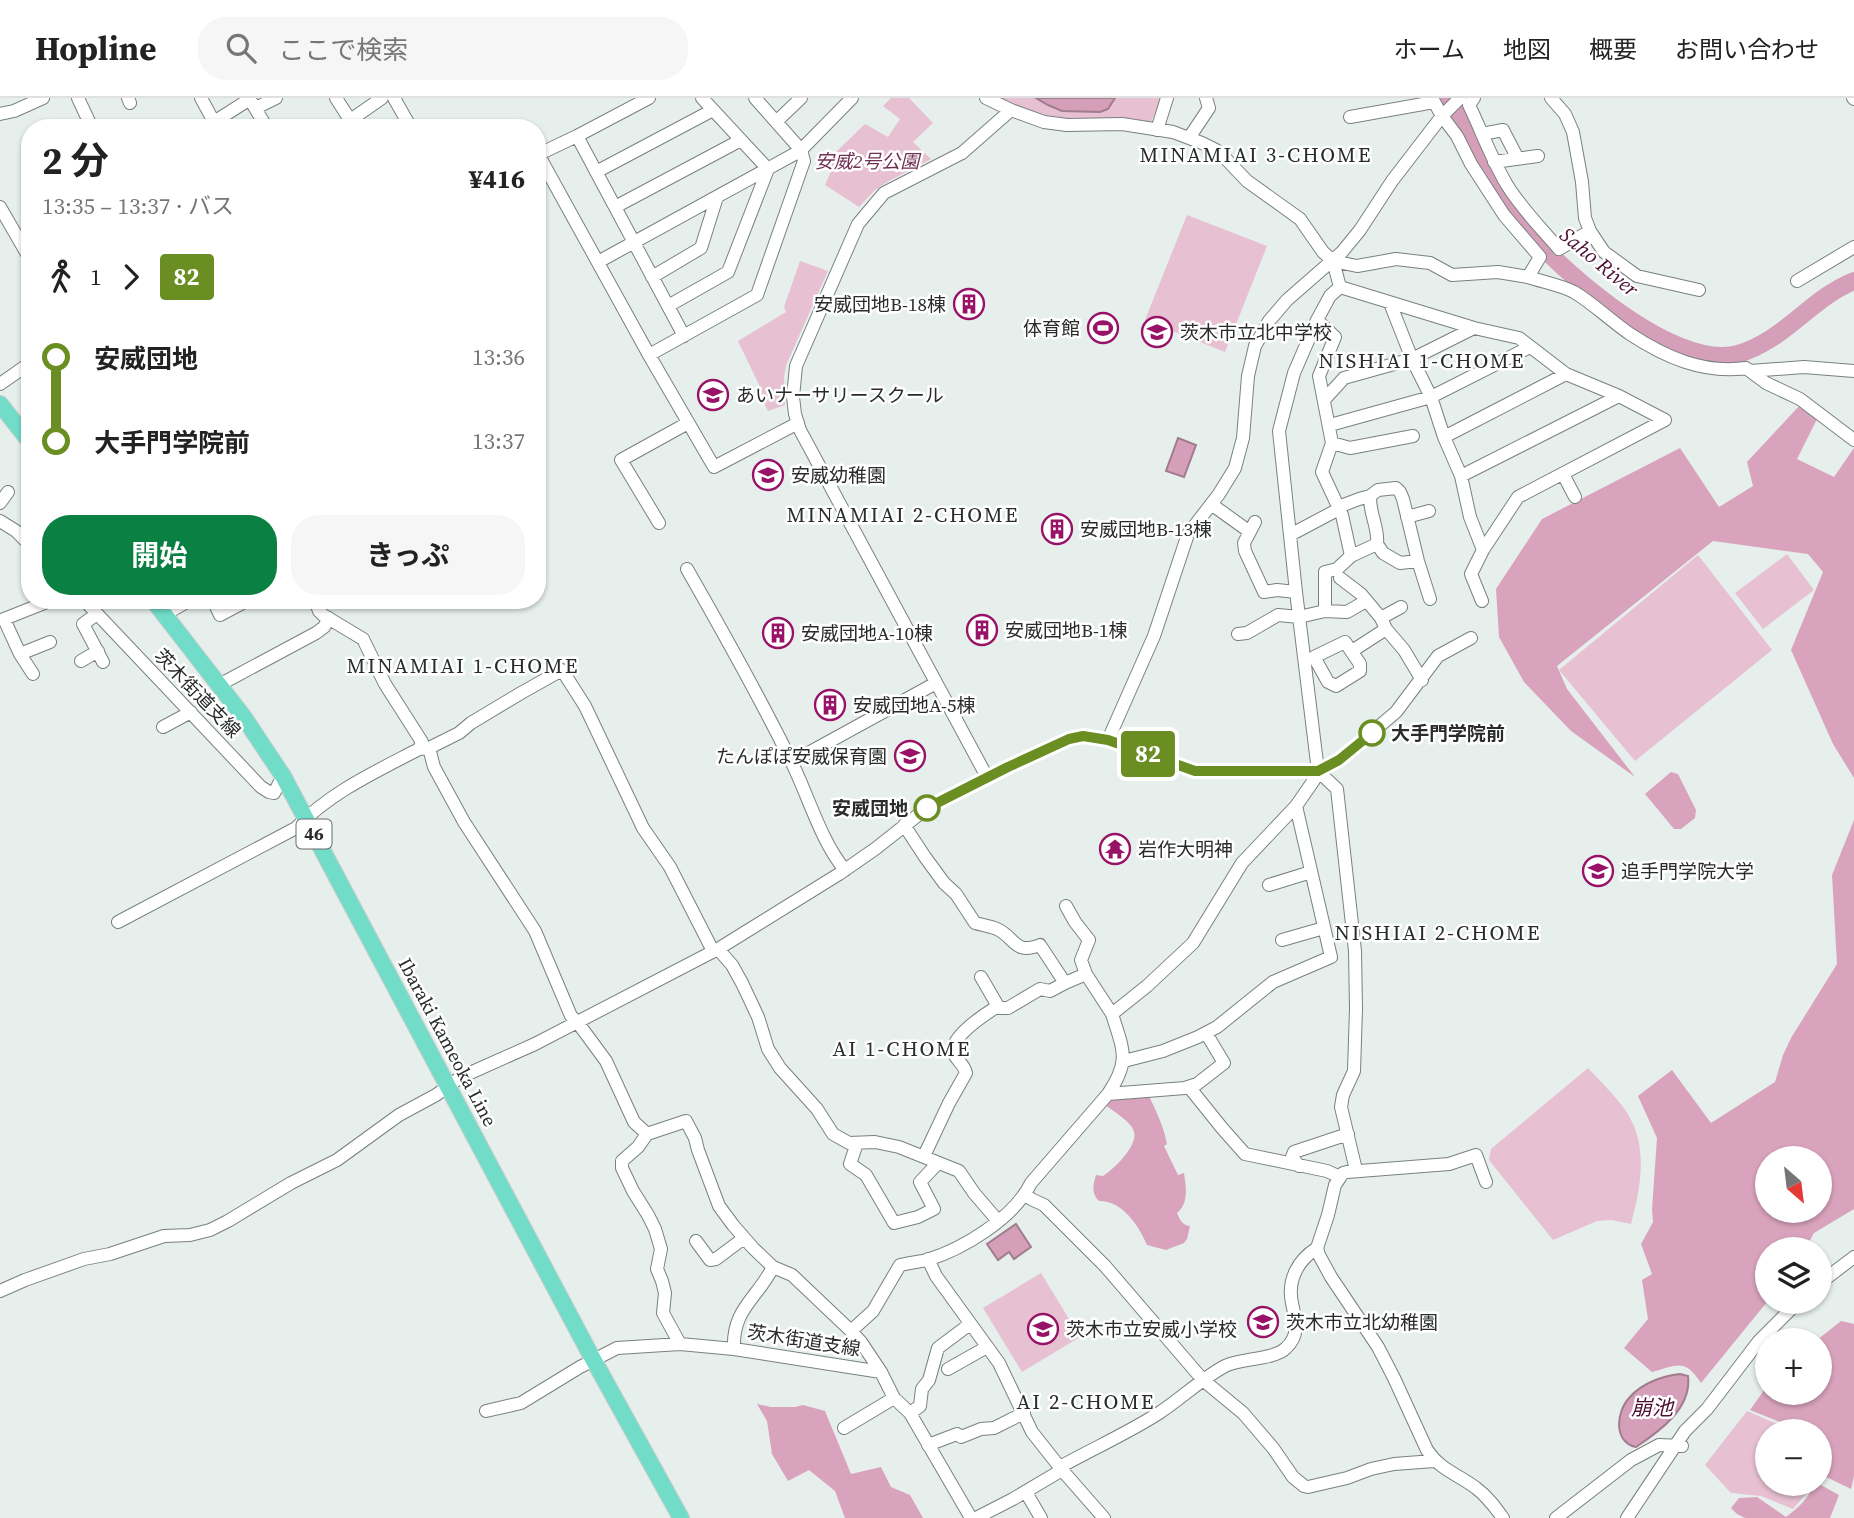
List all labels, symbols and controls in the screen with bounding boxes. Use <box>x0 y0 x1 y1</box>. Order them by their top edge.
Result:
search box <box>198 17 688 80</box>
text: Hopline <box>35 26 156 71</box>
icon: search <box>222 29 260 67</box>
text: ここで検索 <box>278 32 408 68</box>
text: ホーム <box>1394 33 1465 66</box>
text: 地図 <box>1503 33 1551 66</box>
text: 概要 <box>1589 33 1637 66</box>
text: お問い合わせ <box>1675 33 1819 66</box>
text: 2 分 <box>42 135 109 187</box>
district label: MINAMIAI 3-CHOME <box>1140 140 1372 169</box>
park label: 安威2号公園 <box>815 148 922 174</box>
text: ¥416 <box>469 161 525 197</box>
text: 13:35 – 13:37 · バス <box>42 190 234 222</box>
water label: Saho River <box>1554 220 1645 303</box>
icon: walk <box>42 258 80 296</box>
icon: forward <box>112 258 150 296</box>
text: 82 <box>174 260 200 293</box>
text: 1 <box>90 261 102 293</box>
building icon: 安威団地B-18棟 <box>952 287 986 321</box>
place label: 安威団地B-18棟 <box>814 291 946 317</box>
sports icon: 体育館 <box>1086 311 1120 345</box>
place label: 体育館 <box>1023 315 1080 341</box>
school or university icon: 茨木市立北中学校 <box>1140 315 1174 349</box>
place label: 茨木市立北中学校 <box>1180 319 1332 345</box>
text: 安威団地 <box>94 341 198 377</box>
text: 13:36 <box>472 341 525 373</box>
district label: NISHIAI 1-CHOME <box>1319 346 1525 375</box>
school or university icon: あいナーサリースクール <box>696 378 730 412</box>
place label: あいナーサリースクール <box>736 382 944 408</box>
text: 大手門学院前 <box>94 425 250 461</box>
text: 13:37 <box>472 425 525 457</box>
school or university icon: 安威幼稚園 <box>751 458 785 492</box>
place label: 安威幼稚園 <box>791 462 886 488</box>
district label: MINAMIAI 2-CHOME <box>787 500 1019 529</box>
building icon: 安威団地B-13棟 <box>1040 512 1074 546</box>
button: 開始 <box>42 515 277 595</box>
button: きっぷ <box>291 515 525 595</box>
place label: 安威団地B-13棟 <box>1080 516 1212 542</box>
building icon: 安威団地B-1棟 <box>965 613 999 647</box>
building icon: 安威団地A-10棟 <box>761 616 795 650</box>
place label: 安威団地B-1棟 <box>1005 617 1127 643</box>
place label: 安威団地A-10棟 <box>801 620 933 646</box>
street label: 茨木街道支線 <box>149 643 247 743</box>
district label: MINAMIAI 1-CHOME <box>347 651 579 680</box>
building icon: 安威団地A-5棟 <box>813 688 847 722</box>
place label: 安威団地A-5棟 <box>853 692 975 718</box>
marker: 大手門学院前 <box>1359 720 1385 746</box>
place label: 大手門学院前 <box>1391 720 1505 746</box>
line badge: 82 <box>1116 731 1180 777</box>
text: 82 <box>1135 737 1161 770</box>
school or university icon: たんぽぽ安威保育園 <box>893 739 927 773</box>
place label: たんぽぽ安威保育園 <box>716 743 887 769</box>
place label: 安威団地 <box>832 795 908 821</box>
marker: 安威団地 <box>914 795 940 821</box>
road number: 46 <box>296 820 332 848</box>
temple icon: 岩作大明神 <box>1098 832 1132 866</box>
place label: 岩作大明神 <box>1138 836 1233 862</box>
school or university icon: 追手門学院大学 <box>1581 854 1615 888</box>
place label: 追手門学院大学 <box>1621 858 1754 884</box>
district label: NISHIAI 2-CHOME <box>1335 918 1541 947</box>
street label: Ibaraki Kameoka Line <box>393 953 503 1131</box>
district label: AI 1-CHOME <box>832 1034 972 1063</box>
north arrow <box>1755 1146 1832 1223</box>
map controls <box>1755 1146 1832 1496</box>
button: layers <box>1755 1237 1832 1314</box>
school or university icon: 茨木市立北幼稚園 <box>1246 1305 1280 1339</box>
place label: 茨木市立北幼稚園 <box>1286 1309 1438 1335</box>
school or university icon: 茨木市立安威小学校 <box>1026 1312 1060 1346</box>
place label: 茨木市立安威小学校 <box>1066 1316 1237 1342</box>
street label: 茨木街道支線 <box>746 1318 862 1362</box>
button: + <box>1755 1328 1832 1405</box>
district label: AI 2-CHOME <box>1016 1387 1156 1416</box>
water label: 崩池 <box>1631 1393 1675 1422</box>
button: − <box>1755 1419 1832 1496</box>

